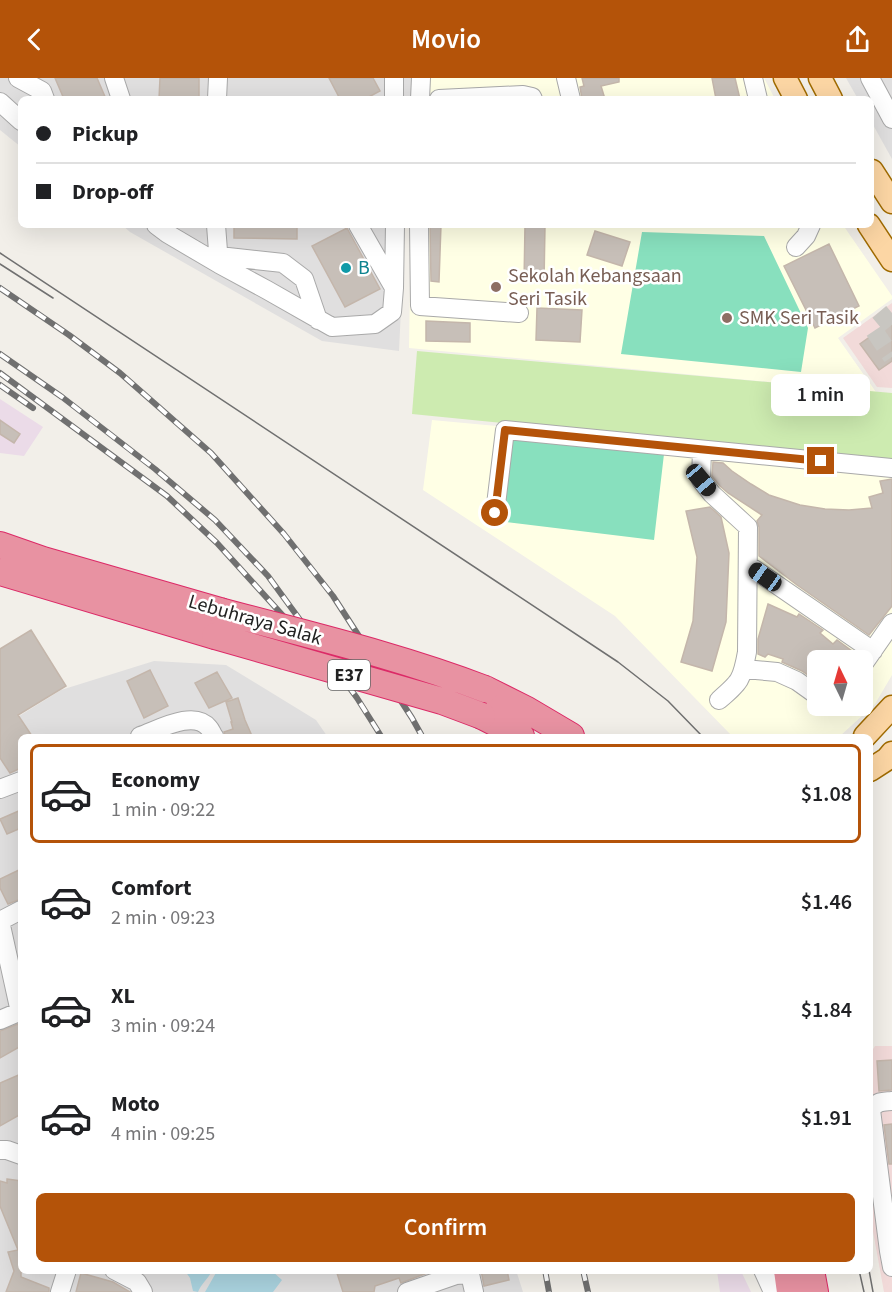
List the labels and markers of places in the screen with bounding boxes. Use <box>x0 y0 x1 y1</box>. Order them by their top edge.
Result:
place label: B <box>358 254 370 282</box>
marker: B <box>339 261 353 275</box>
place label: Sekolah Kebangsaan Seri Tasik <box>508 262 682 313</box>
marker: Sekolah Kebangsaan Seri Tasik <box>489 280 503 294</box>
place label: SMK Seri Tasik <box>739 304 859 332</box>
marker: SMK Seri Tasik <box>720 311 734 325</box>

